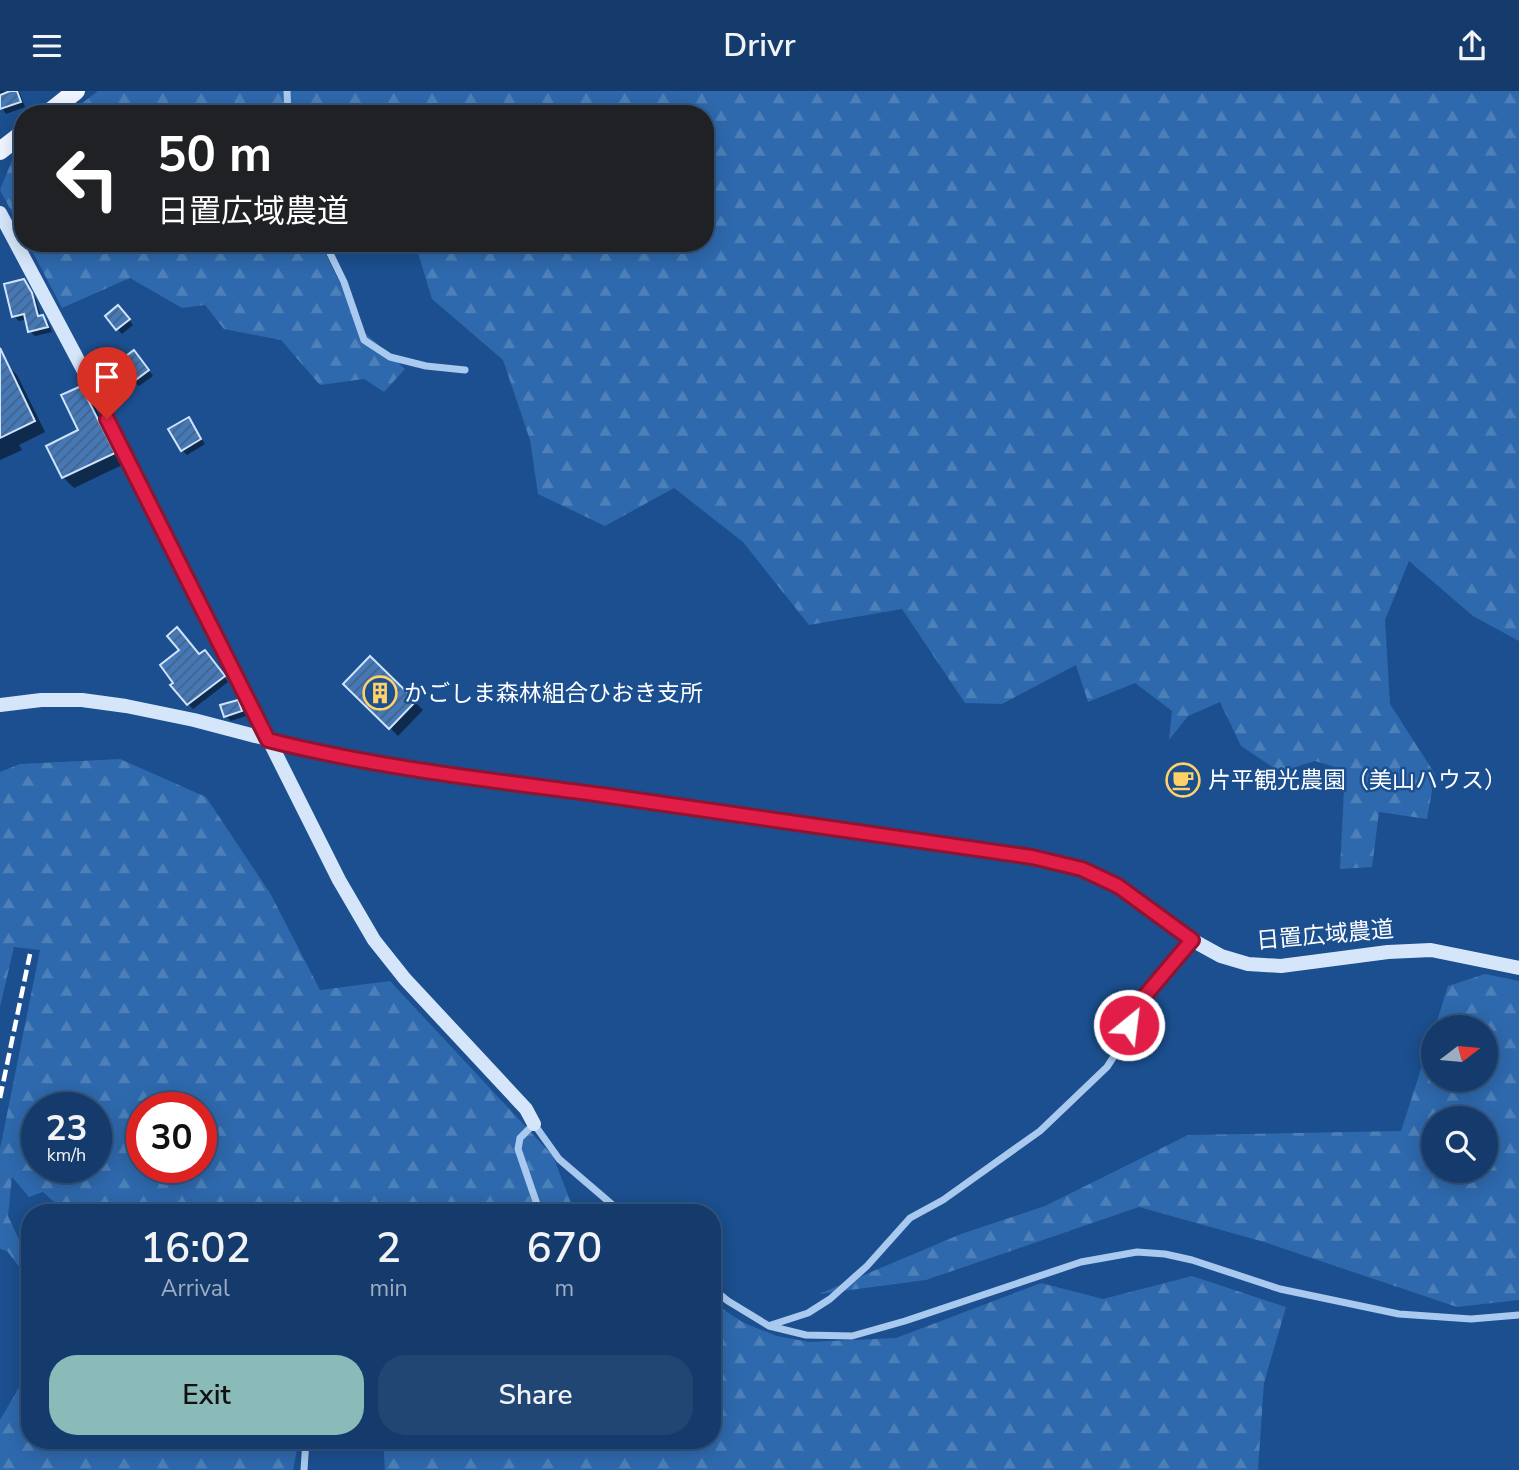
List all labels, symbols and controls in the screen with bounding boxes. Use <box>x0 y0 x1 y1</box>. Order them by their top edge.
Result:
text: Drivr <box>723 24 796 67</box>
icon: menu <box>28 27 66 65</box>
icon: share <box>1453 27 1491 65</box>
text: 50 m <box>157 121 272 188</box>
icon: left <box>42 133 133 224</box>
text: 日置広域農道 <box>157 190 349 233</box>
pin <box>77 347 137 419</box>
icon: arrive <box>88 358 126 396</box>
building icon: かごしま森林組合ひおき支所 <box>361 674 399 712</box>
place label: かごしま森林組合ひおき支所 <box>404 678 703 709</box>
cafe icon: 片平観光農園（美山ハウス） <box>1164 761 1202 799</box>
place label: 片平観光農園（美山ハウス） <box>1208 765 1507 796</box>
street label: 日置広域農道 <box>1255 914 1395 956</box>
position arrow <box>1092 988 1166 1062</box>
north arrow <box>1421 1015 1498 1092</box>
map controls <box>1421 1015 1498 1183</box>
speed limit sign: 30 <box>126 1092 217 1183</box>
text: 23 <box>45 1105 88 1152</box>
button: search <box>1421 1106 1498 1183</box>
text: km/h <box>47 1143 86 1167</box>
text: 16:02 <box>140 1220 251 1277</box>
text: 2 <box>376 1220 401 1277</box>
text: 670 <box>526 1220 602 1277</box>
text: Arrival <box>161 1273 230 1304</box>
text: min <box>370 1273 408 1304</box>
text: m <box>554 1273 574 1304</box>
button: Exit <box>49 1355 364 1435</box>
button: Share <box>378 1355 693 1435</box>

